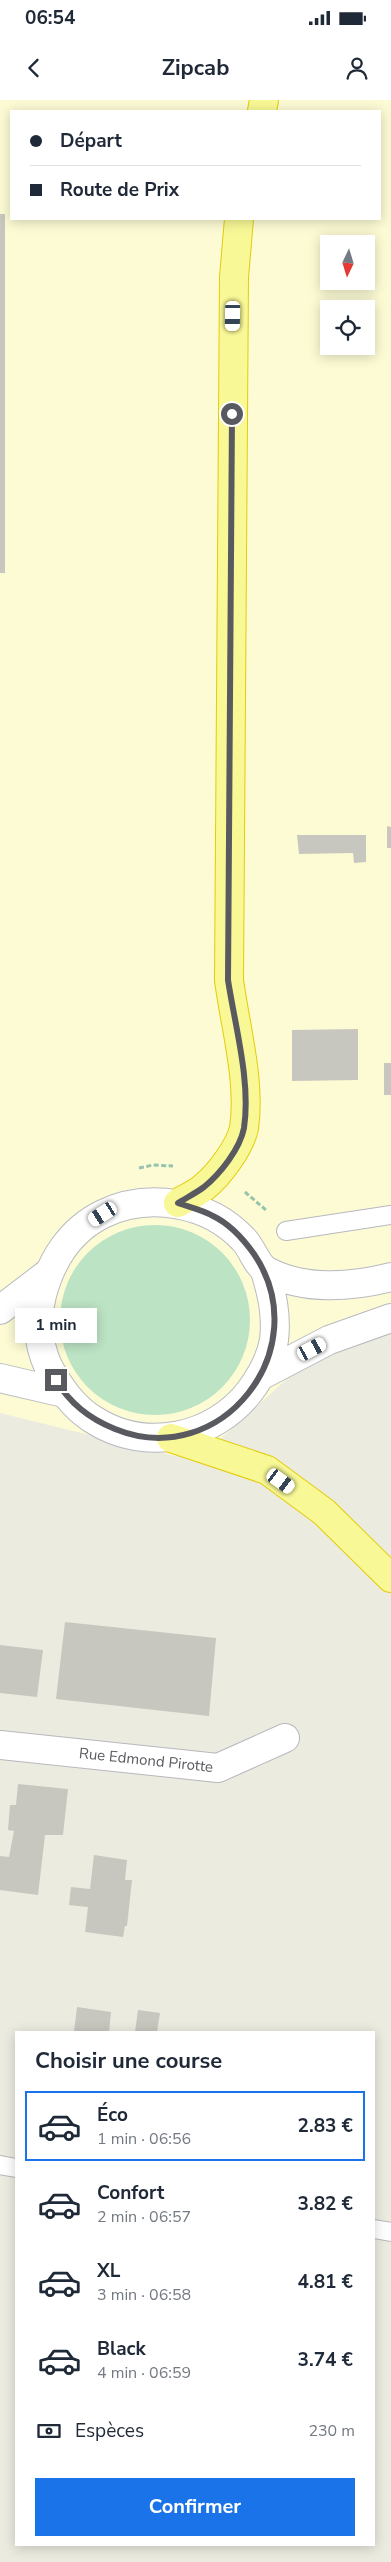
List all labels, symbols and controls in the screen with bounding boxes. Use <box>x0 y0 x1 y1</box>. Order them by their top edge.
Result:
text: 06:54 <box>25 5 75 31</box>
text: Zipcab <box>162 53 229 83</box>
icon: back <box>20 54 48 82</box>
icon: person <box>343 54 371 82</box>
text: Départ <box>60 128 122 154</box>
text: Route de Prix <box>60 177 179 203</box>
north arrow <box>320 235 375 290</box>
map controls <box>320 235 375 355</box>
button: locate <box>320 300 375 355</box>
car <box>225 301 240 331</box>
route start <box>221 403 243 425</box>
car <box>86 1200 119 1228</box>
callout: 1 min <box>15 1308 97 1342</box>
text: 1 min <box>35 1314 77 1336</box>
car <box>295 1335 328 1363</box>
route end <box>45 1369 67 1391</box>
car <box>264 1466 297 1496</box>
street label: Rue Edmond Pirotte <box>78 1743 214 1777</box>
text: Choisir une course <box>35 2046 222 2076</box>
text: Éco <box>97 2102 128 2128</box>
icon: car <box>37 2104 82 2149</box>
text: 2.83 € <box>298 2113 353 2139</box>
text: 1 min · 06:56 <box>97 2128 191 2150</box>
text: Confort <box>97 2180 164 2206</box>
icon: car <box>37 2182 82 2227</box>
text: 3.82 € <box>298 2191 353 2217</box>
text: 2 min · 06:57 <box>97 2206 191 2228</box>
text: XL <box>97 2258 120 2284</box>
icon: car <box>37 2260 82 2305</box>
text: 4.81 € <box>298 2269 353 2295</box>
text: 3 min · 06:58 <box>97 2284 191 2306</box>
text: Black <box>97 2336 146 2362</box>
icon: car <box>37 2338 82 2383</box>
text: 3.74 € <box>298 2347 353 2373</box>
text: 4 min · 06:59 <box>97 2362 191 2384</box>
icon: cash <box>35 2417 63 2445</box>
text: Espèces <box>75 2418 144 2444</box>
text: 230 m <box>308 2420 355 2442</box>
button: Confirmer <box>35 2478 355 2536</box>

